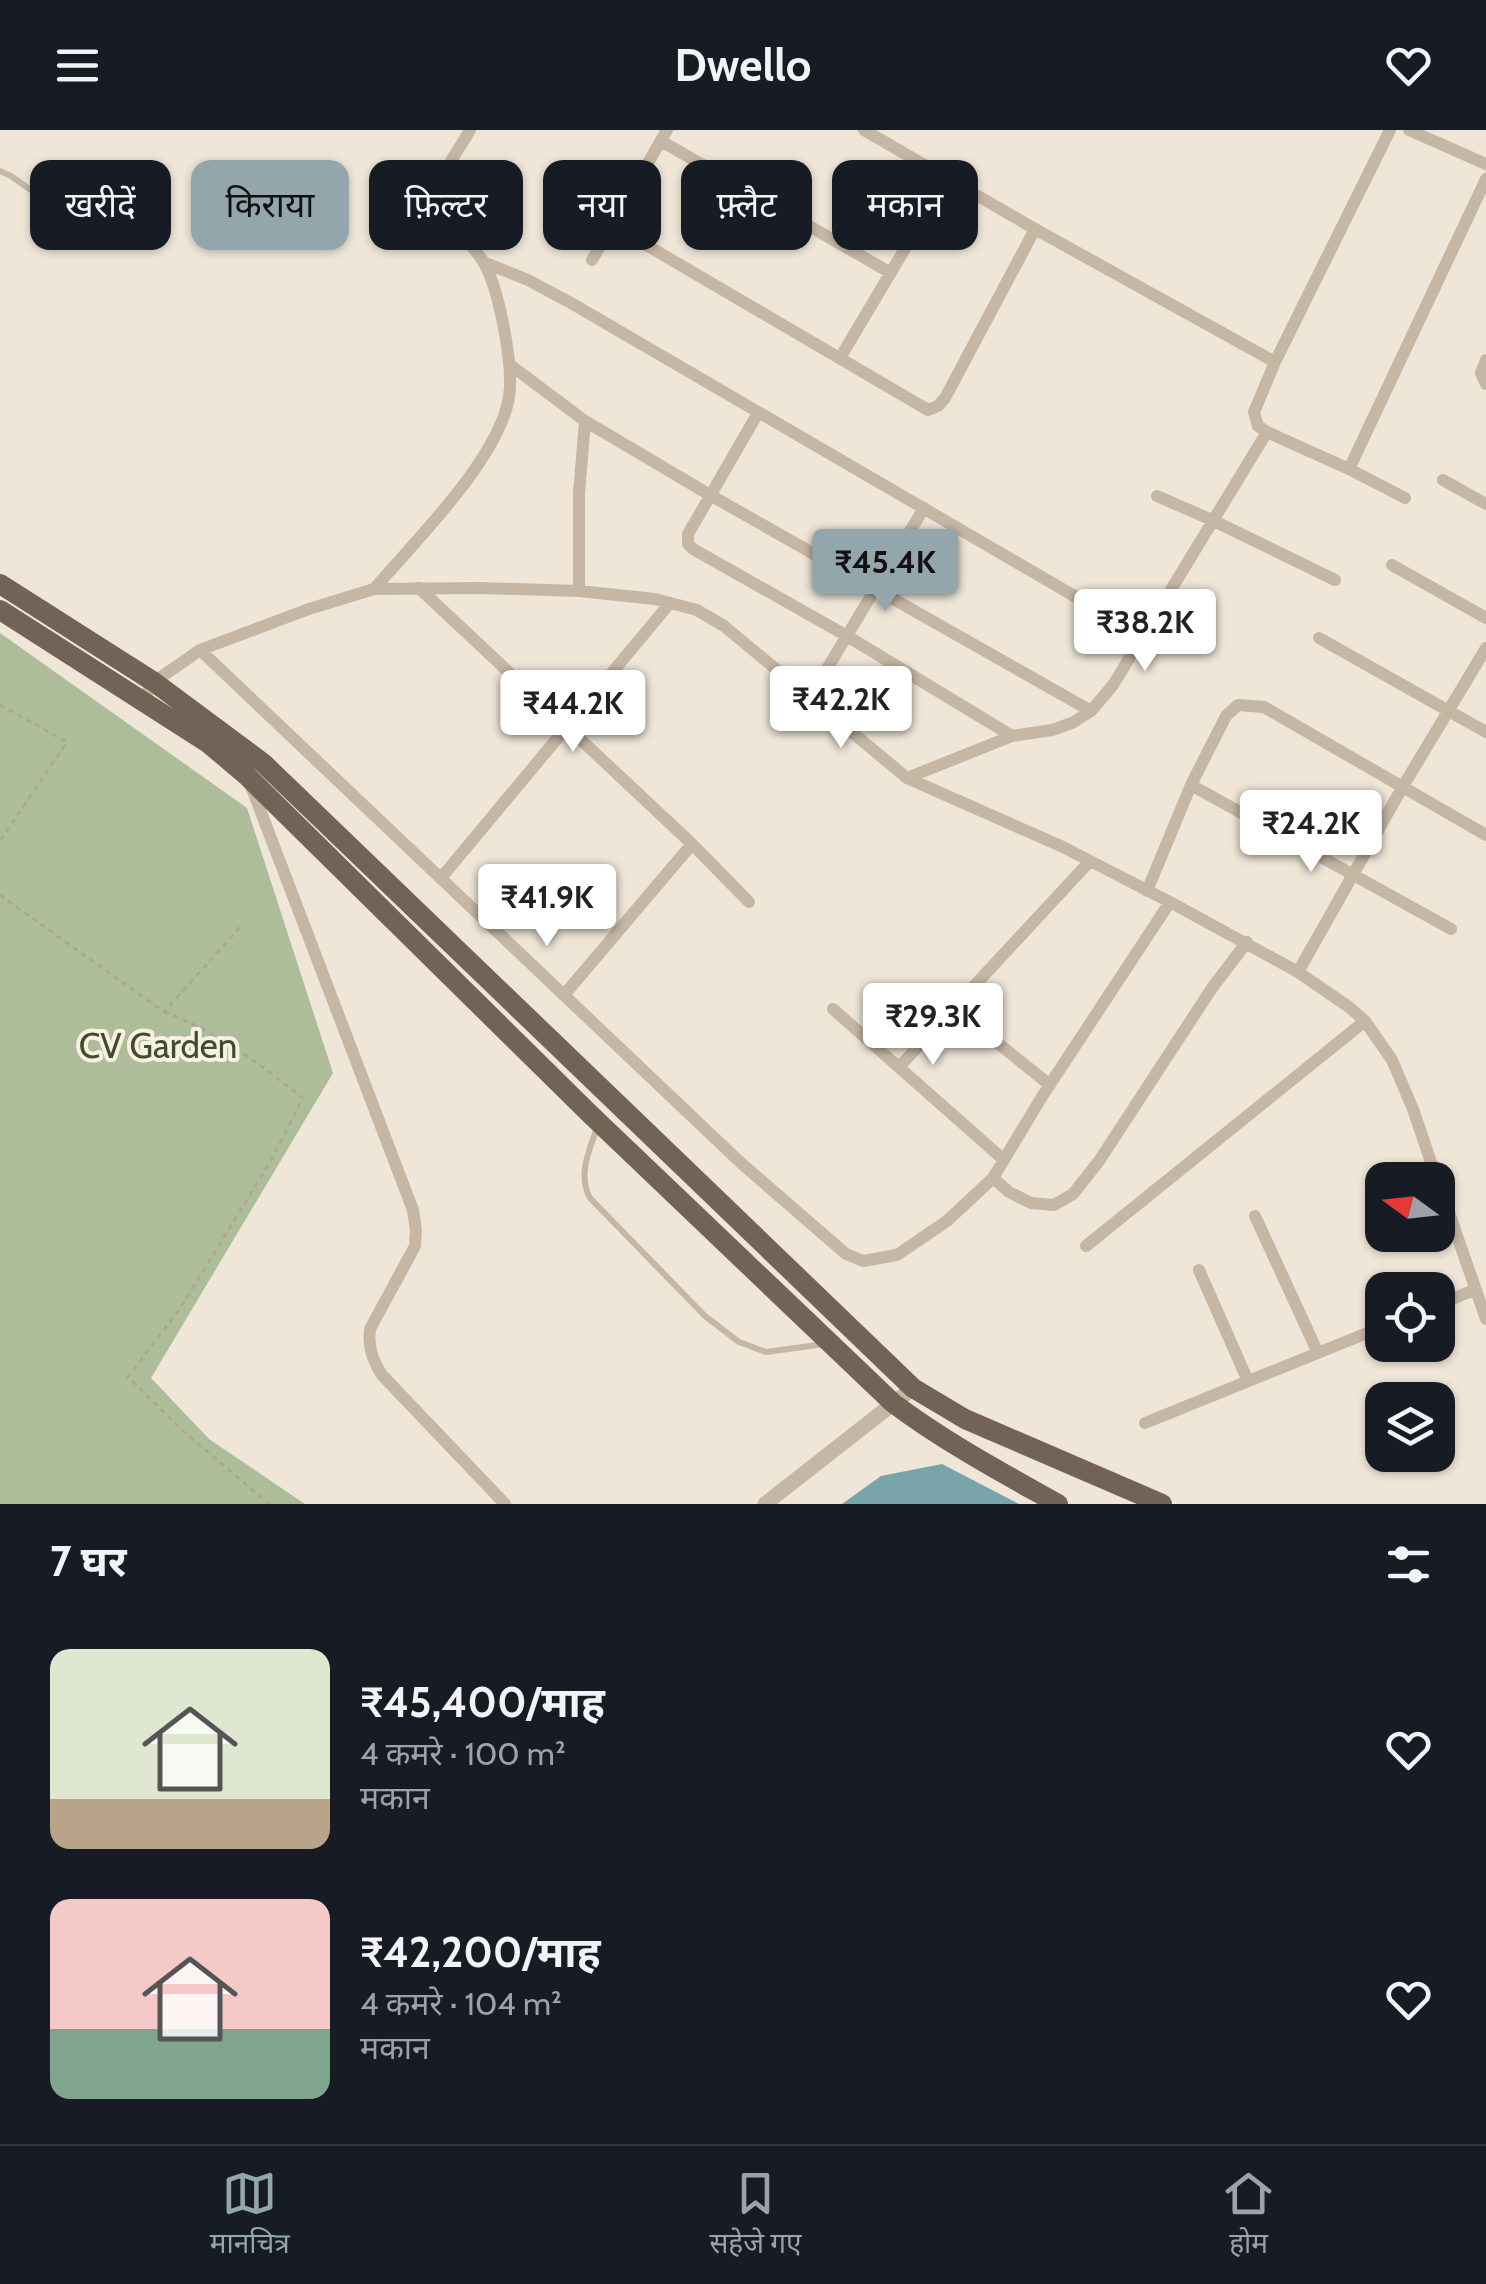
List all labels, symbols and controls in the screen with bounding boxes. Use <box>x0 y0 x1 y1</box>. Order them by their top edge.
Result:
icon: menu <box>50 38 105 93</box>
text: Dwello <box>674 38 812 92</box>
icon: heart <box>1381 38 1436 93</box>
chip: खरीदें <box>30 160 171 250</box>
chip: किराया <box>191 160 349 250</box>
chip: फ़िल्टर <box>369 160 523 250</box>
chip: नया <box>543 160 661 250</box>
chip: फ़्लैट <box>681 160 812 250</box>
chip: मकान <box>832 160 978 250</box>
pin: ₹45.4K <box>804 529 966 614</box>
text: ₹45.4K <box>834 542 936 581</box>
pin: ₹38.2K <box>1064 589 1226 674</box>
text: ₹38.2K <box>1096 602 1194 641</box>
pin: ₹42.2K <box>760 666 922 751</box>
pin: ₹44.2K <box>492 670 654 755</box>
text: ₹42.2K <box>792 679 890 718</box>
text: ₹44.2K <box>522 683 624 722</box>
pin: ₹24.2K <box>1230 790 1392 875</box>
text: ₹24.2K <box>1262 803 1360 842</box>
pin: ₹41.9K <box>466 864 628 949</box>
text: ₹41.9K <box>500 877 594 916</box>
pin: ₹29.3K <box>852 983 1014 1068</box>
text: ₹29.3K <box>885 996 981 1035</box>
park label: CV Garden <box>79 1024 237 1067</box>
north arrow <box>1365 1162 1455 1252</box>
map controls <box>1365 1162 1455 1472</box>
button: locate <box>1365 1272 1455 1362</box>
button: layers <box>1365 1382 1455 1472</box>
text: 7 घर <box>50 1535 127 1587</box>
icon: filters <box>1381 1537 1436 1592</box>
text: ₹45,400/माह <box>360 1676 605 1728</box>
icon: home <box>130 1689 250 1809</box>
icon: heart <box>1381 1722 1436 1777</box>
text: 4 कमरे · 100 m² <box>360 1734 566 1773</box>
text: मकान <box>360 1778 430 1817</box>
text: ₹42,200/माह <box>360 1926 601 1978</box>
icon: home <box>130 1939 250 2059</box>
icon: heart <box>1381 1972 1436 2027</box>
text: 4 कमरे · 104 m² <box>360 1984 562 2023</box>
text: मकान <box>360 2028 430 2067</box>
tab: मानचित्र <box>210 2166 290 2264</box>
tab: सहेजे गए <box>709 2166 802 2264</box>
tab: होम <box>1221 2166 1276 2264</box>

